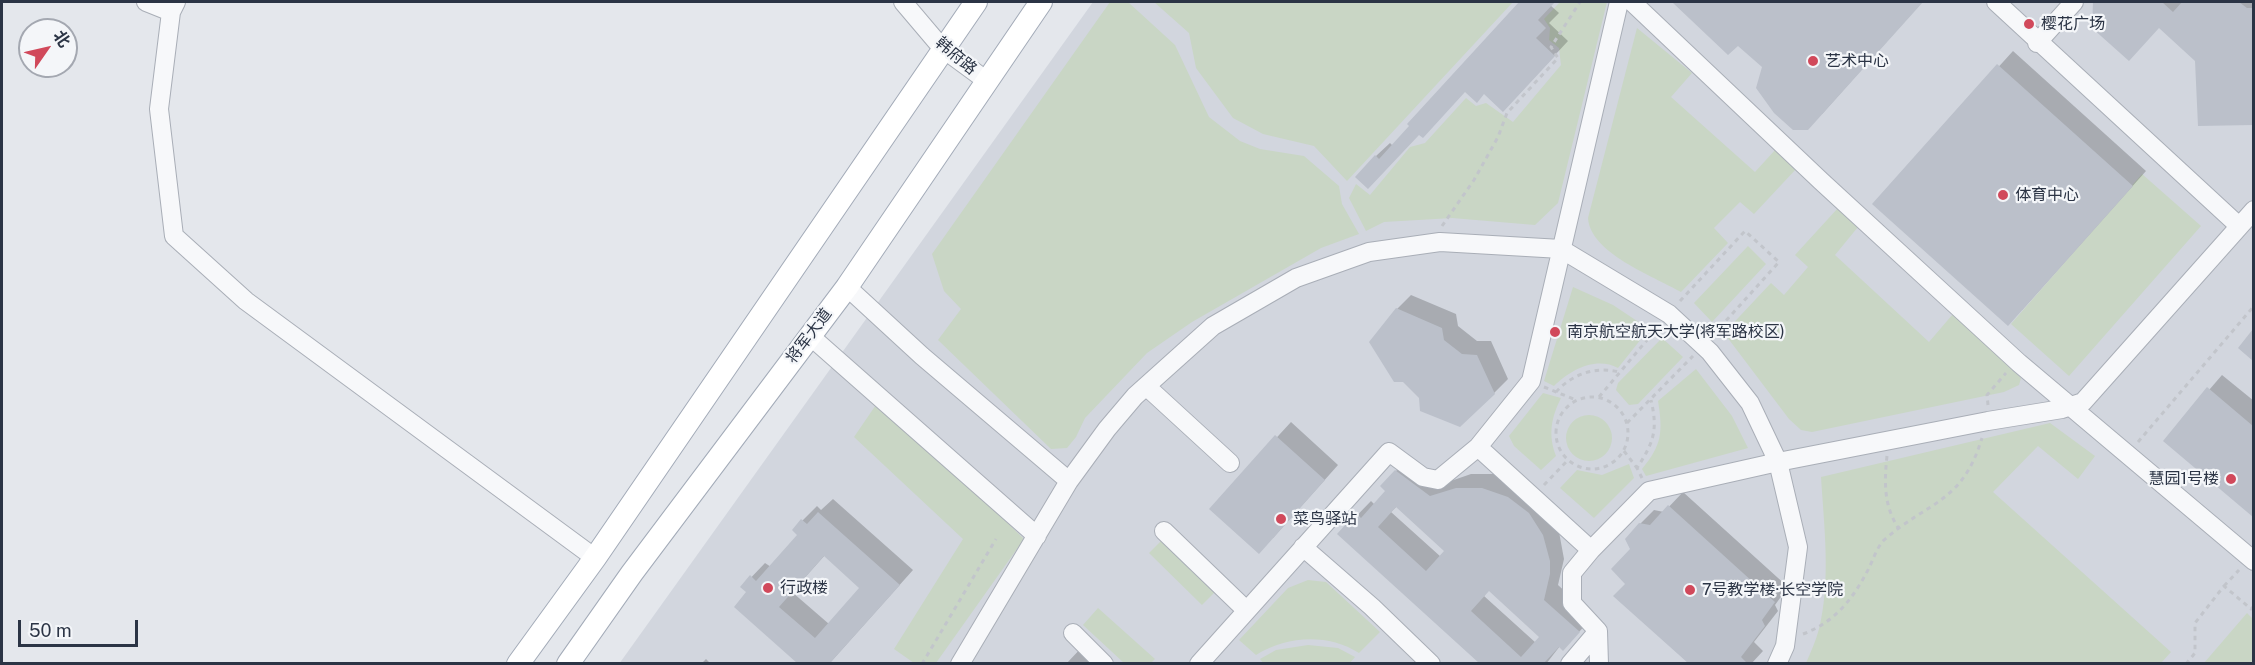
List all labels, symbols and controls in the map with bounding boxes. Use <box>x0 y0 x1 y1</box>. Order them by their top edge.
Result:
place label: 樱花广场 <box>2041 14 2105 34</box>
marker: 樱花广场 <box>2022 17 2036 31</box>
north arrow <box>18 18 78 78</box>
text: 北 <box>49 27 74 51</box>
street label: 韩府路 <box>931 33 981 79</box>
place label: 艺术中心 <box>1825 51 1889 71</box>
marker: 艺术中心 <box>1806 54 1820 68</box>
place label: 体育中心 <box>2015 185 2079 205</box>
marker: 体育中心 <box>1996 188 2010 202</box>
street label: 将军大道 <box>782 305 836 367</box>
place label: 南京航空航天大学(将军路校区) <box>1567 322 1785 342</box>
marker: 南京航空航天大学(将军路校区) <box>1548 325 1562 339</box>
place label: 慧园1号楼 <box>2148 469 2219 489</box>
marker: 慧园1号楼 <box>2224 472 2238 486</box>
place label: 菜鸟驿站 <box>1293 509 1357 529</box>
marker: 菜鸟驿站 <box>1274 512 1288 526</box>
place label: 行政楼 <box>780 578 828 598</box>
place label: 7号教学楼·长空学院 <box>1702 580 1843 600</box>
marker: 行政楼 <box>761 581 775 595</box>
marker: 7号教学楼·长空学院 <box>1683 583 1697 597</box>
scale bar <box>21 608 141 646</box>
text: 50 m <box>29 620 72 641</box>

